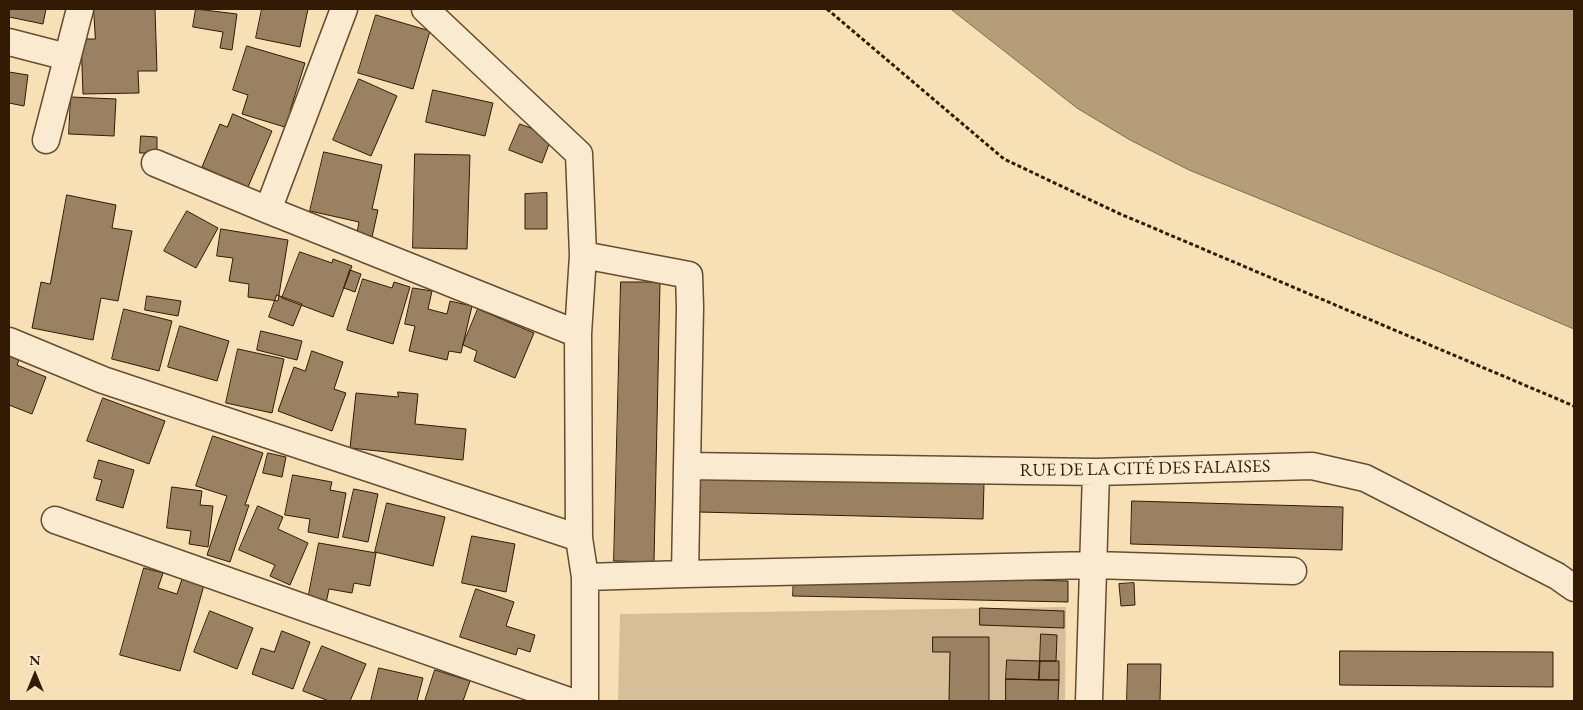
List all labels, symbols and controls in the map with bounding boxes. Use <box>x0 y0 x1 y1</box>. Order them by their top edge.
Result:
street label: RUE DE LA CITÉ DES FALAISES <box>1020 456 1270 482</box>
north arrow <box>10 650 60 700</box>
text: N <box>29 651 41 669</box>

